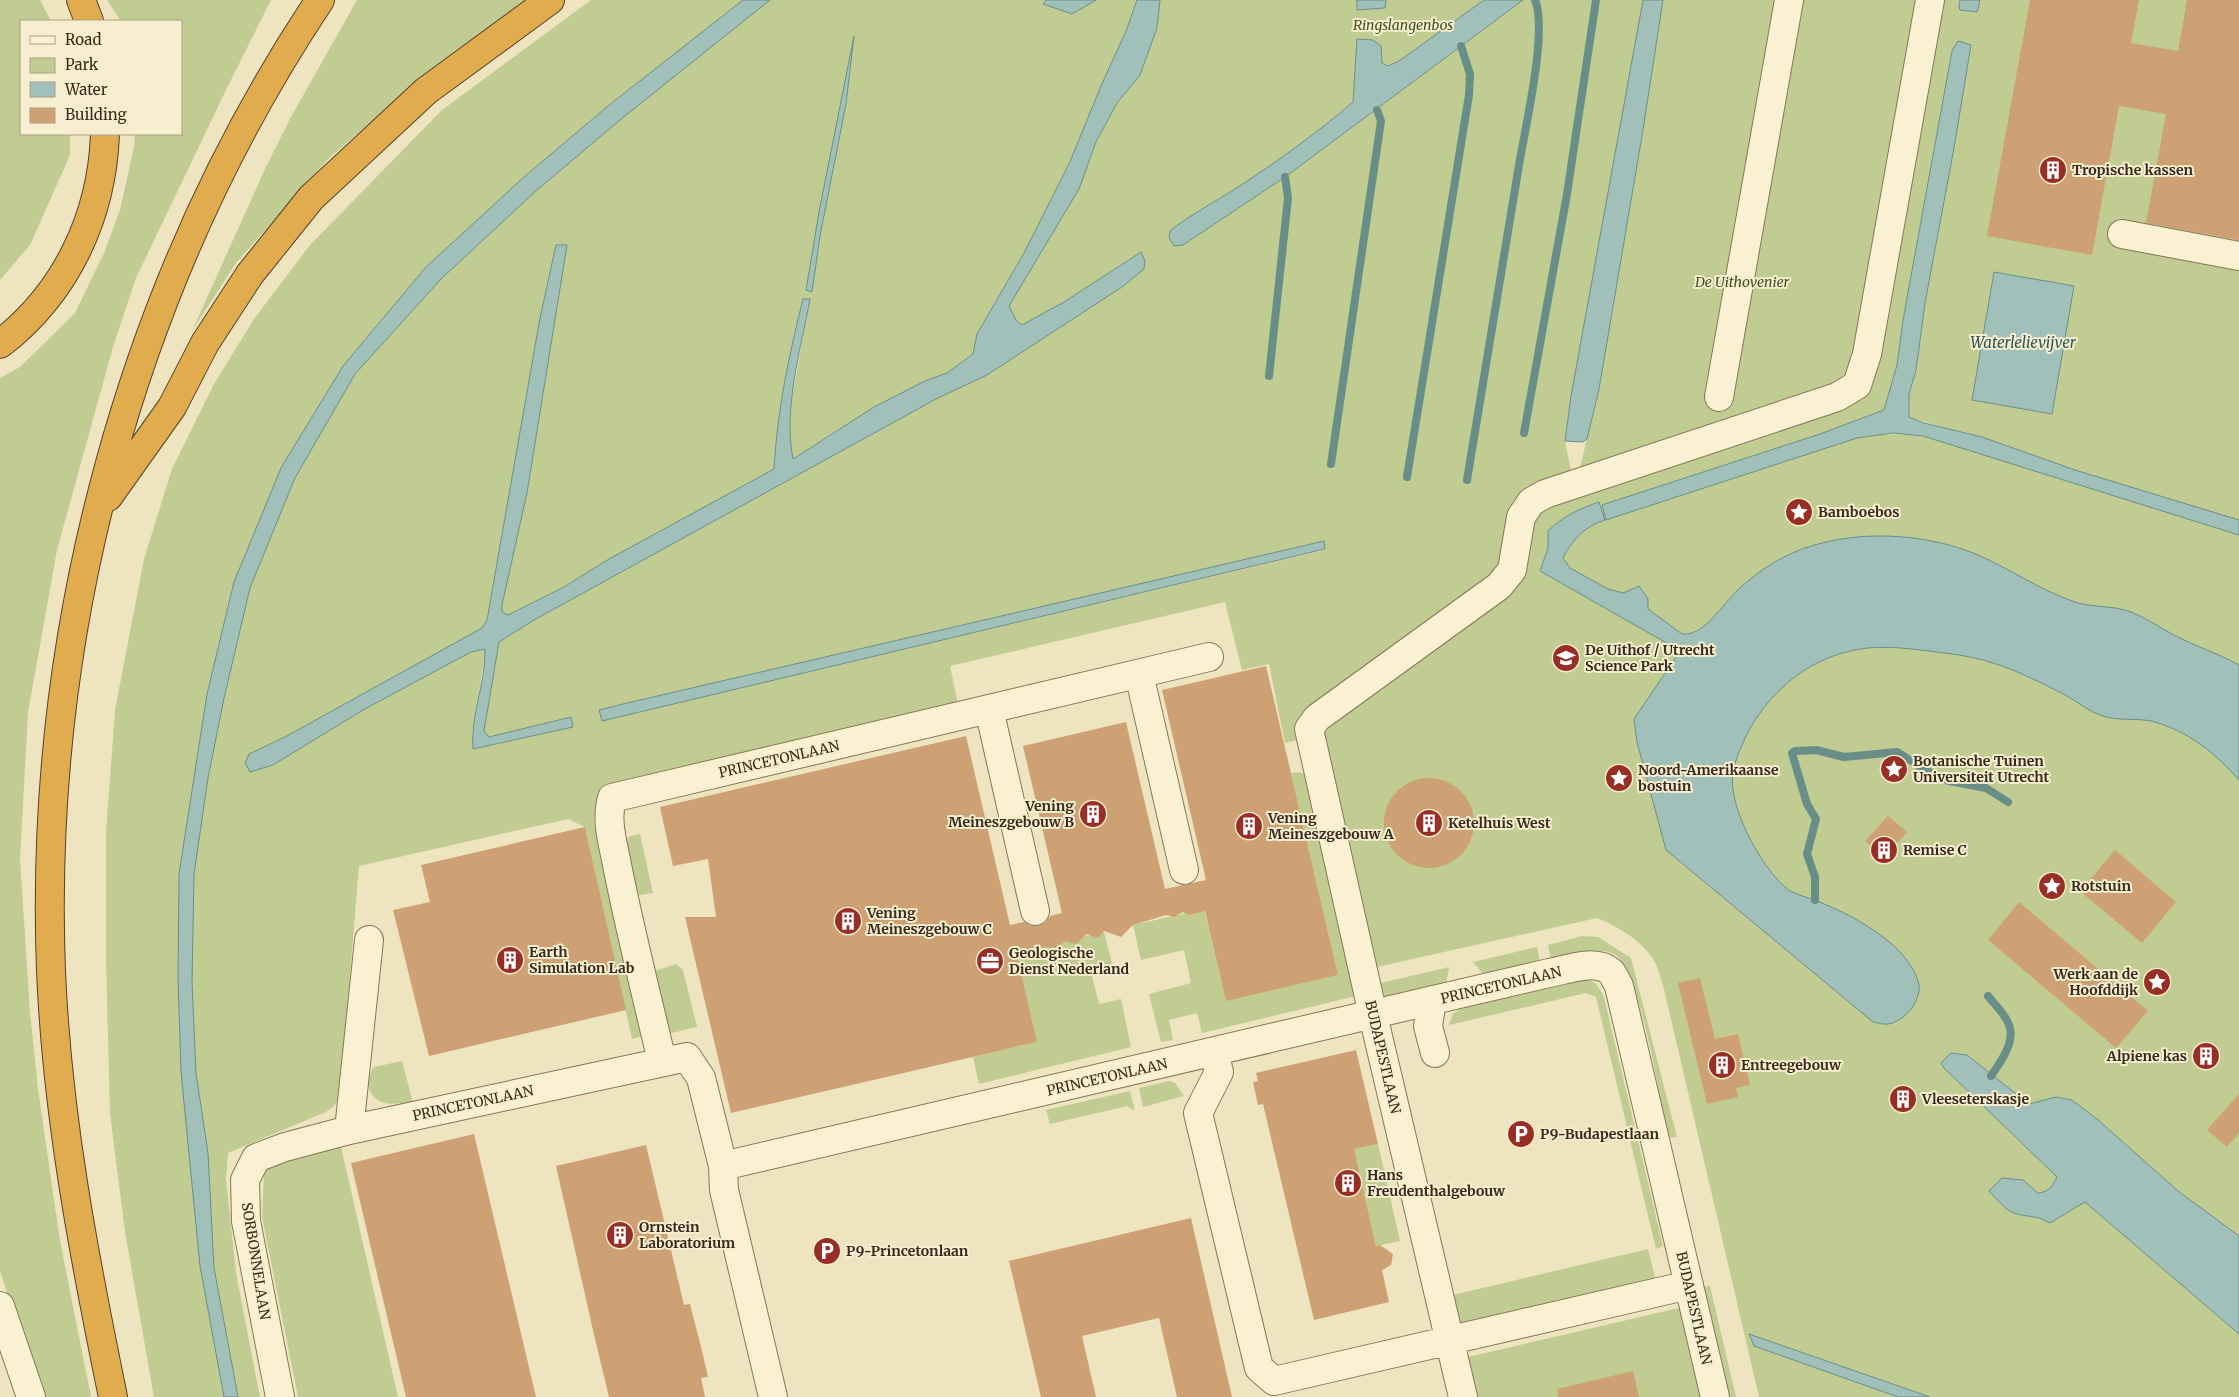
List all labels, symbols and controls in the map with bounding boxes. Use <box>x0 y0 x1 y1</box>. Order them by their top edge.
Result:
park label: Ringslangenbos <box>1353 16 1453 34</box>
legend <box>20 20 182 135</box>
text: Road <box>65 30 101 49</box>
text: Park <box>65 55 99 74</box>
text: Water <box>64 80 108 99</box>
text: Building <box>65 105 127 124</box>
building icon: Tropische kassen <box>2038 155 2068 185</box>
place label: Tropische kassen <box>2072 161 2193 179</box>
park label: De Uithovenier <box>1694 273 1789 291</box>
water label: Waterlelievijver <box>1970 333 2077 352</box>
place icon: Bamboebos <box>1784 497 1814 527</box>
place label: Bamboebos <box>1818 503 1899 521</box>
place label: De Uithof / Utrecht Science Park <box>1585 641 1715 675</box>
school or university icon: De Uithof / Utrecht Science Park <box>1551 643 1581 673</box>
street label: PRINCETONLAAN <box>717 736 841 782</box>
place label: Botanische Tuinen Universiteit Utrecht <box>1913 752 2049 786</box>
place icon: Botanische Tuinen Universiteit Utrecht <box>1879 754 1909 784</box>
place label: Noord-Amerikaanse bostuin <box>1638 761 1779 795</box>
place icon: Noord-Amerikaanse bostuin <box>1604 763 1634 793</box>
place label: Vening Meineszgebouw B <box>948 797 1074 831</box>
building icon: Vening Meineszgebouw B <box>1078 799 1108 829</box>
building icon: Ketelhuis West <box>1414 808 1444 838</box>
place label: Vening Meineszgebouw A <box>1267 809 1395 843</box>
building icon: Vening Meineszgebouw A <box>1234 811 1264 841</box>
place label: Ketelhuis West <box>1448 814 1551 832</box>
building icon: Remise C <box>1869 835 1899 865</box>
place label: Remise C <box>1903 841 1967 859</box>
place icon: Rotstuin <box>2037 871 2067 901</box>
place label: Rotstuin <box>2071 877 2131 895</box>
place label: Vening Meineszgebouw C <box>866 904 992 938</box>
building icon: Vening Meineszgebouw C <box>833 906 863 936</box>
place label: Earth Simulation Lab <box>529 943 635 977</box>
place label: Geologische Dienst Nederland <box>1009 944 1129 978</box>
building icon: Earth Simulation Lab <box>495 945 525 975</box>
office icon: Geologische Dienst Nederland <box>975 946 1005 976</box>
street label: PRINCETONLAAN <box>1439 962 1563 1008</box>
place label: Werk aan de Hoofddijk <box>2053 965 2139 999</box>
place icon: Werk aan de Hoofddijk <box>2142 967 2172 997</box>
street label: BUDAPESTLAAN <box>1361 999 1405 1116</box>
building icon: Alpiene kas <box>2191 1041 2221 1071</box>
place label: Alpiene kas <box>2106 1047 2187 1065</box>
building icon: Entreegebouw <box>1707 1050 1737 1080</box>
street label: PRINCETONLAAN <box>1045 1054 1169 1100</box>
place label: Entreegebouw <box>1741 1056 1842 1074</box>
street label: PRINCETONLAAN <box>411 1081 535 1125</box>
building icon: Vleeseterskasje <box>1888 1084 1918 1114</box>
place label: Vleeseterskasje <box>1921 1090 2029 1108</box>
parking icon: P9-Budapestlaan <box>1506 1119 1536 1149</box>
place label: P9-Budapestlaan <box>1540 1125 1659 1143</box>
place label: Hans Freudenthalgebouw <box>1367 1166 1506 1200</box>
building icon: Hans Freudenthalgebouw <box>1333 1168 1363 1198</box>
street label: SORBONNELAAN <box>238 1201 274 1321</box>
place label: Ornstein Laboratorium <box>639 1218 735 1252</box>
building icon: Ornstein Laboratorium <box>605 1220 635 1250</box>
parking icon: P9-Princetonlaan <box>812 1236 842 1266</box>
place label: P9-Princetonlaan <box>846 1242 969 1260</box>
street label: BUDAPESTLAAN <box>1672 1250 1716 1367</box>

